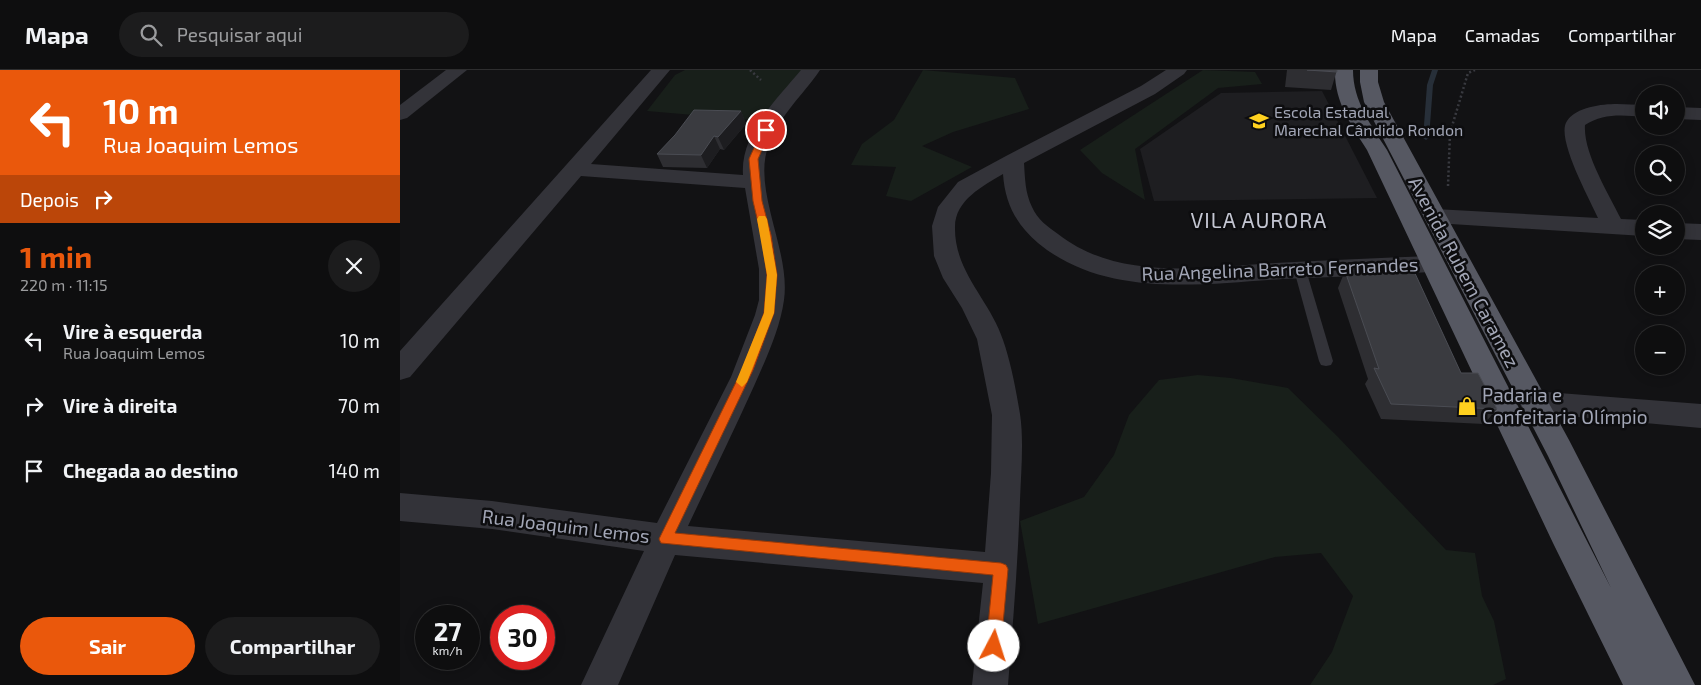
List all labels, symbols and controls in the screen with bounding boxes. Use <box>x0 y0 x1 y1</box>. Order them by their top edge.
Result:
search box <box>119 12 469 57</box>
text: Mapa <box>25 20 89 49</box>
icon: search <box>137 21 165 49</box>
text: Pesquisar aqui <box>177 23 302 46</box>
text: Mapa <box>1391 24 1437 46</box>
text: Camadas <box>1465 24 1540 46</box>
text: Compartilhar <box>1568 24 1676 46</box>
map controls <box>1635 85 1685 375</box>
button: sound <box>1635 85 1685 135</box>
text: 10 m <box>103 89 179 131</box>
icon: left <box>20 90 85 155</box>
place label: Escola Estadual Marechal Cândido Rondon <box>1274 102 1463 139</box>
pin <box>745 109 787 151</box>
school or university icon: Escola Estadual Marechal Cândido Rondon <box>1248 110 1270 132</box>
icon: arrive <box>752 116 780 144</box>
text: Rua Joaquim Lemos <box>103 131 298 157</box>
button: search <box>1635 145 1685 195</box>
street label: Avenida Rubem Caramez <box>1404 172 1525 371</box>
icon: right <box>89 185 117 213</box>
text: Depois <box>20 188 79 211</box>
button: layers <box>1635 205 1685 255</box>
district label: VILA AURORA <box>1191 207 1327 232</box>
text: 1 min <box>20 238 92 274</box>
button: close <box>328 240 380 292</box>
street label: Rua Angelina Barreto Fernandes <box>1141 252 1419 285</box>
button: + <box>1635 265 1685 315</box>
text: 220 m · 11:15 <box>20 275 108 294</box>
text: Vire à esquerda <box>63 320 202 343</box>
button: − <box>1635 325 1685 375</box>
icon: left <box>20 327 48 355</box>
text: 10 m <box>340 329 380 352</box>
text: Rua Joaquim Lemos <box>63 343 205 362</box>
place label: Padaria e Confeitaria Olímpio <box>1482 383 1648 428</box>
icon: right <box>20 392 48 420</box>
text: Vire à direita <box>63 394 177 417</box>
text: 70 m <box>338 394 380 417</box>
shop icon: Padaria e Confeitaria Olímpio <box>1456 395 1478 417</box>
icon: arrive <box>20 457 48 485</box>
text: Chegada ao destino <box>63 459 238 482</box>
text: 140 m <box>328 459 380 482</box>
street label: Rua Joaquim Lemos <box>481 504 651 547</box>
speed limit sign: 30 <box>490 605 555 670</box>
text: 27 <box>434 616 461 646</box>
button: Sair <box>20 617 195 675</box>
button: Compartilhar <box>205 617 380 675</box>
position arrow <box>967 619 1019 671</box>
text: km/h <box>433 643 462 657</box>

